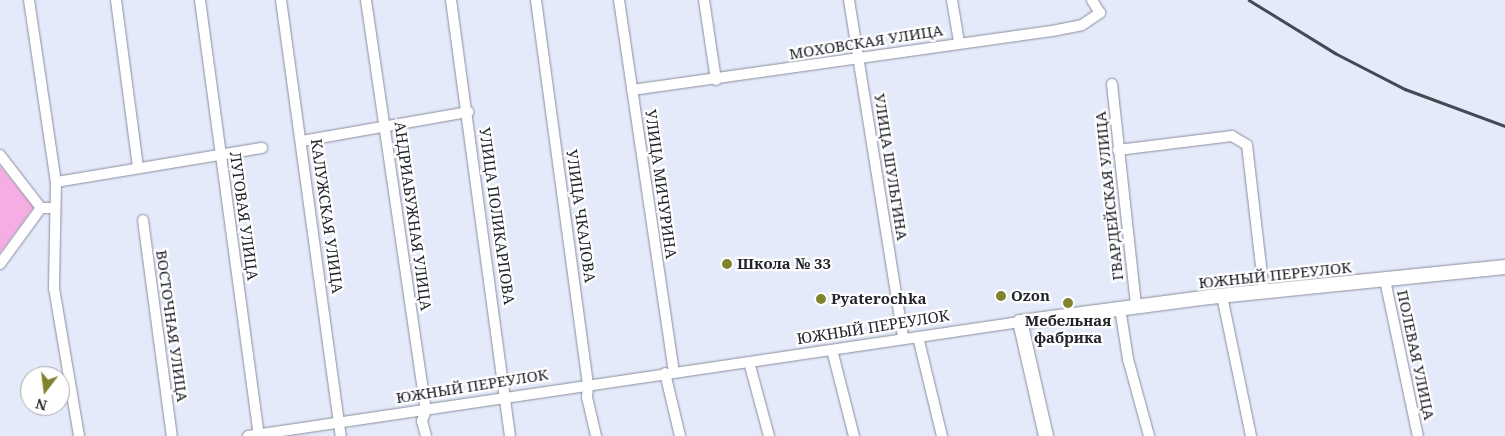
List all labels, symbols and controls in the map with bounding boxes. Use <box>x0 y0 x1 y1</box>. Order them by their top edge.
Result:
street label: МОХОВСКАЯ УЛИЦА <box>788 21 944 63</box>
street label: УЛИЦА ШУЛЬГИНА <box>871 92 911 242</box>
street label: УЛИЦА МИЧУРИНА <box>642 108 680 260</box>
street label: ГВАРДЕЙСКАЯ УЛИЦА <box>1091 111 1127 281</box>
street label: АНДРИАБУЖНАЯ УЛИЦА <box>391 120 435 312</box>
street label: УЛИЦА ПОЛИКАРПОВА <box>476 126 518 306</box>
street label: КАЛУЖСКАЯ УЛИЦА <box>307 138 347 294</box>
street label: УЛИЦА ЧКАЛОВА <box>563 148 599 284</box>
street label: ЛУГОВАЯ УЛИЦА <box>226 151 262 281</box>
street label: ВОСТОЧНАЯ УЛИЦА <box>152 249 192 403</box>
place label: Школа № 33 <box>737 255 831 273</box>
marker: Школа № 33 <box>721 258 733 270</box>
street label: ЮЖНЫЙ ПЕРЕУЛОК <box>1198 258 1352 292</box>
place label: Ozon <box>1011 287 1050 305</box>
street label: ПОЛЕВАЯ УЛИЦА <box>1393 288 1439 422</box>
place label: Pyaterochka <box>831 290 926 308</box>
marker: Ozon <box>995 290 1007 302</box>
marker: Pyaterochka <box>815 293 827 305</box>
marker: Мебельная фабрика <box>1062 297 1074 309</box>
street label: ЮЖНЫЙ ПЕРЕУЛОК <box>796 306 950 348</box>
place label: Мебельная фабрика <box>1025 311 1111 346</box>
street label: ЮЖНЫЙ ПЕРЕУЛОК <box>395 365 549 407</box>
north arrow <box>20 366 70 416</box>
text: N <box>33 394 49 416</box>

